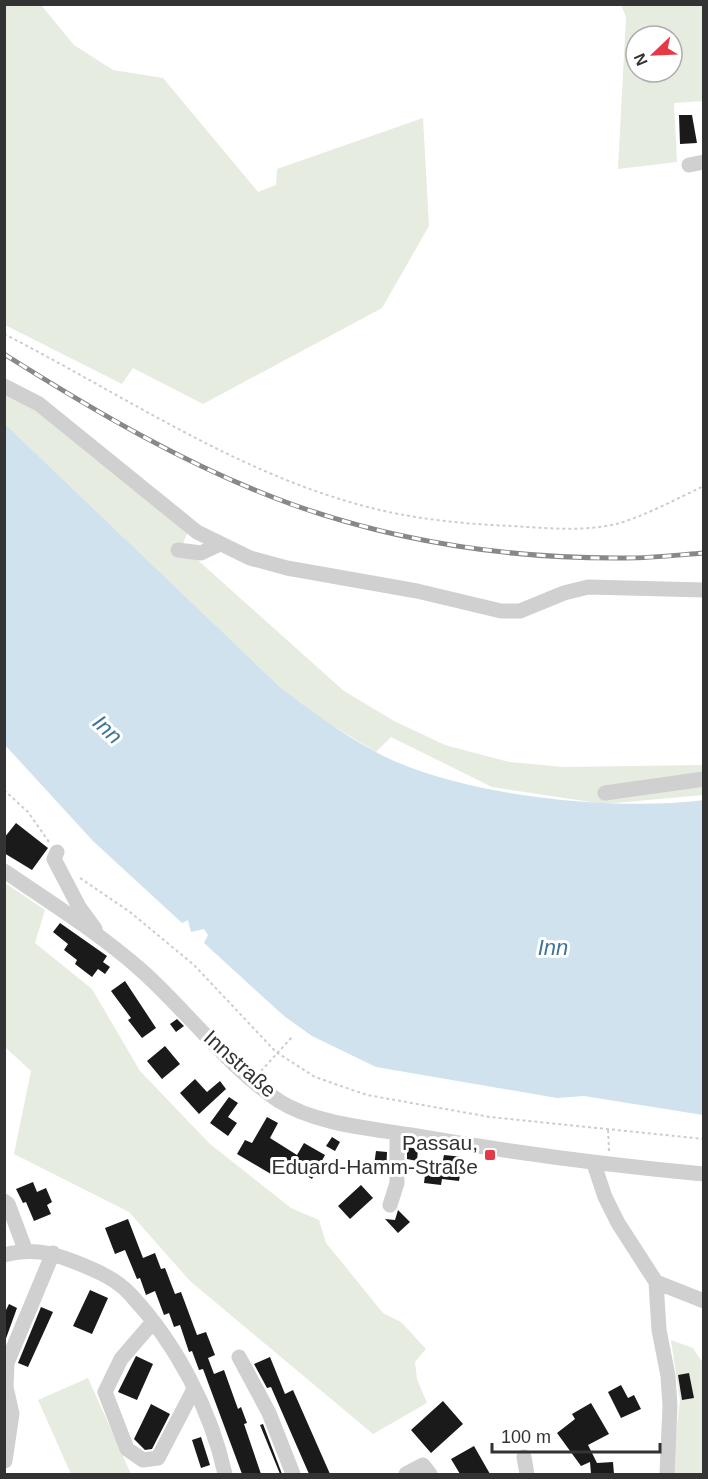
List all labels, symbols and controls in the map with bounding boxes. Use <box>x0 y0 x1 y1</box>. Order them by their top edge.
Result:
north arrow <box>624 24 684 84</box>
text: N <box>631 51 651 68</box>
water label: Inn <box>88 710 127 749</box>
water label: Inn <box>538 935 568 960</box>
street label: Innstraße <box>200 1025 281 1102</box>
place label: Passau, Eduard-Hamm-Straße <box>271 1131 478 1178</box>
marker: Passau, Eduard-Hamm-Straße <box>483 1148 497 1162</box>
scale bar <box>492 1416 660 1454</box>
text: 100 m <box>501 1427 551 1447</box>

